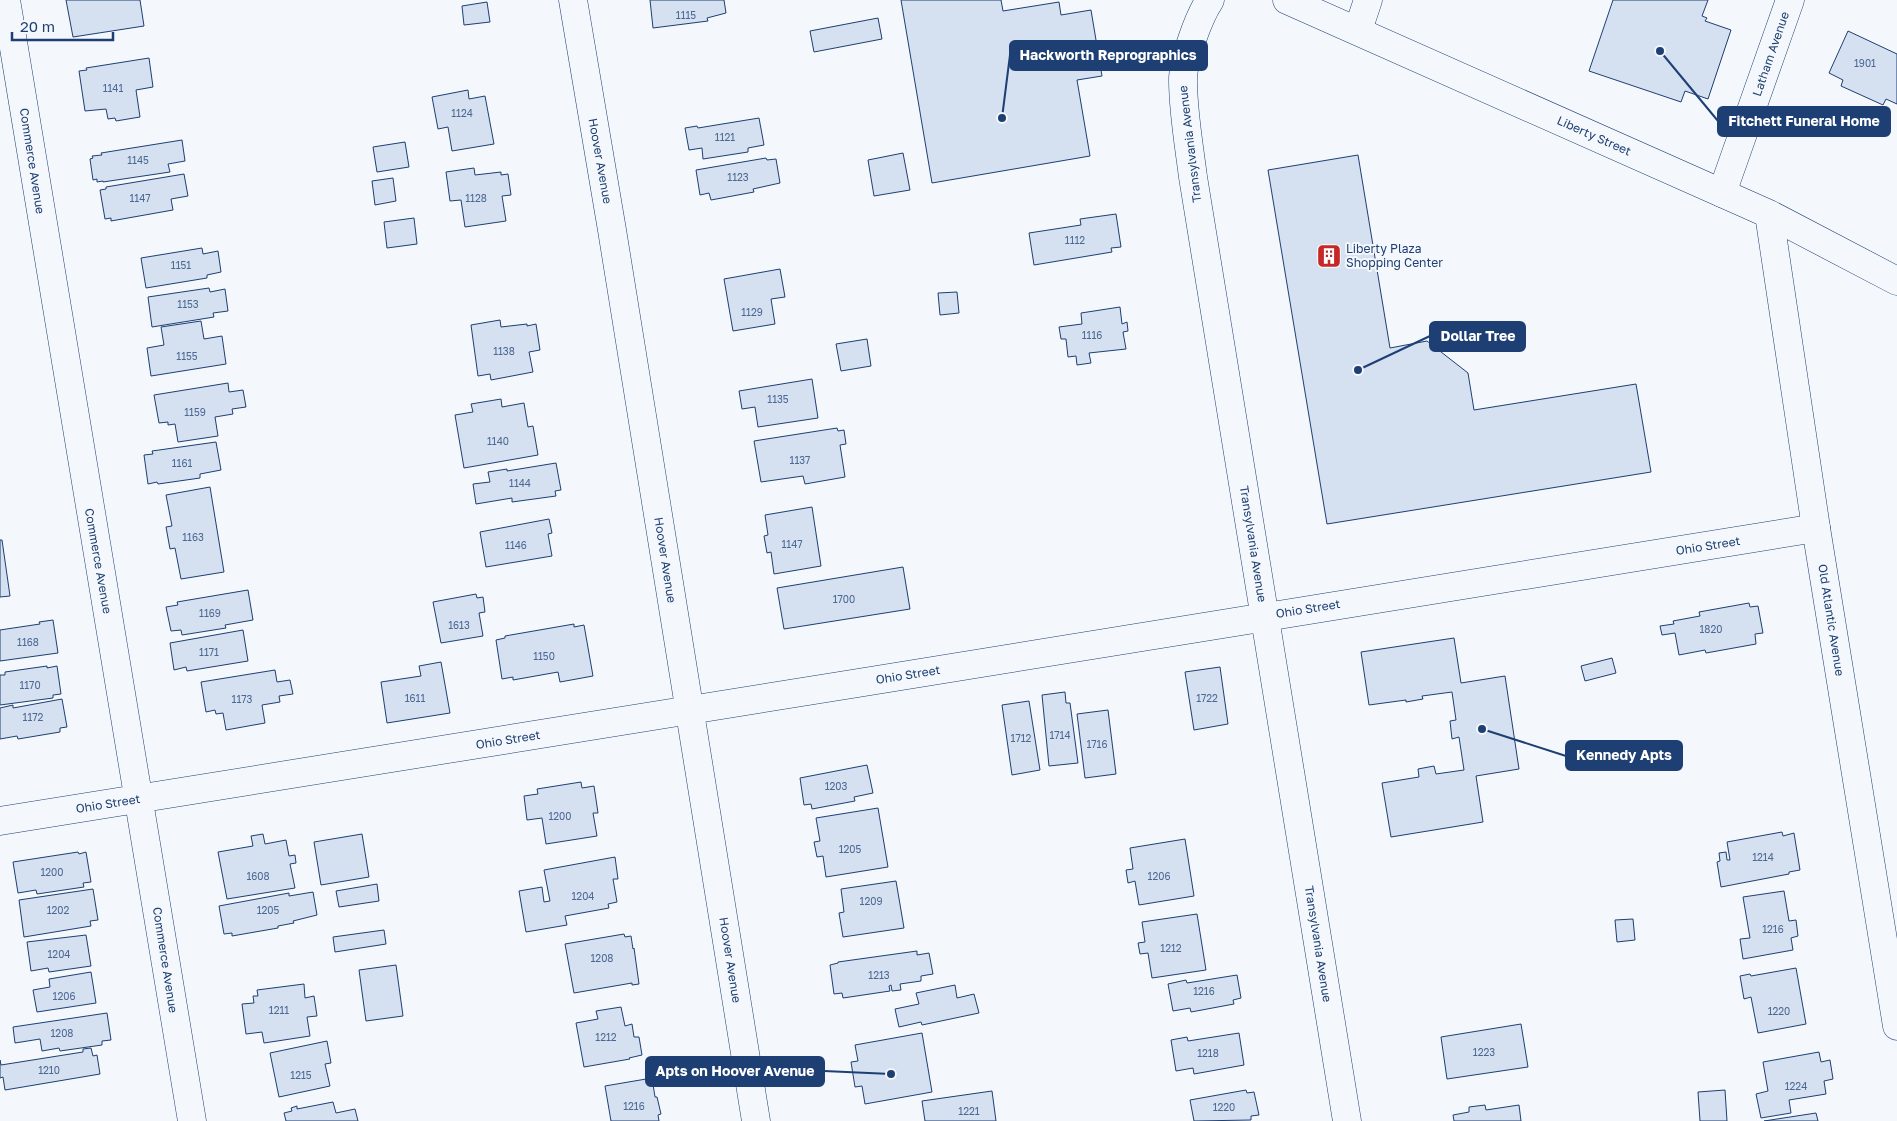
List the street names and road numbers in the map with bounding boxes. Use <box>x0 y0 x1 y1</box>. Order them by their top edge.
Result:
street label: Latham Avenue <box>1749 9 1792 98</box>
street label: Transylvania Avenue <box>1175 85 1204 203</box>
street label: Commerce Avenue <box>17 107 48 215</box>
street label: Liberty Street <box>1555 113 1634 159</box>
street label: Hoover Avenue <box>586 117 615 205</box>
street label: Transylvania Avenue <box>1237 485 1270 603</box>
street label: Commerce Avenue <box>82 507 115 615</box>
street label: Hoover Avenue <box>651 516 680 604</box>
street label: Ohio Street <box>1675 533 1741 558</box>
street label: Old Atlantic Avenue <box>1815 563 1848 677</box>
street label: Ohio Street <box>1275 596 1341 621</box>
street label: Ohio Street <box>875 662 941 687</box>
street label: Ohio Street <box>475 727 541 752</box>
street label: Ohio Street <box>75 791 141 816</box>
street label: Transylvania Avenue <box>1302 885 1335 1003</box>
street label: Commerce Avenue <box>150 906 181 1014</box>
street label: Hoover Avenue <box>716 916 745 1004</box>

